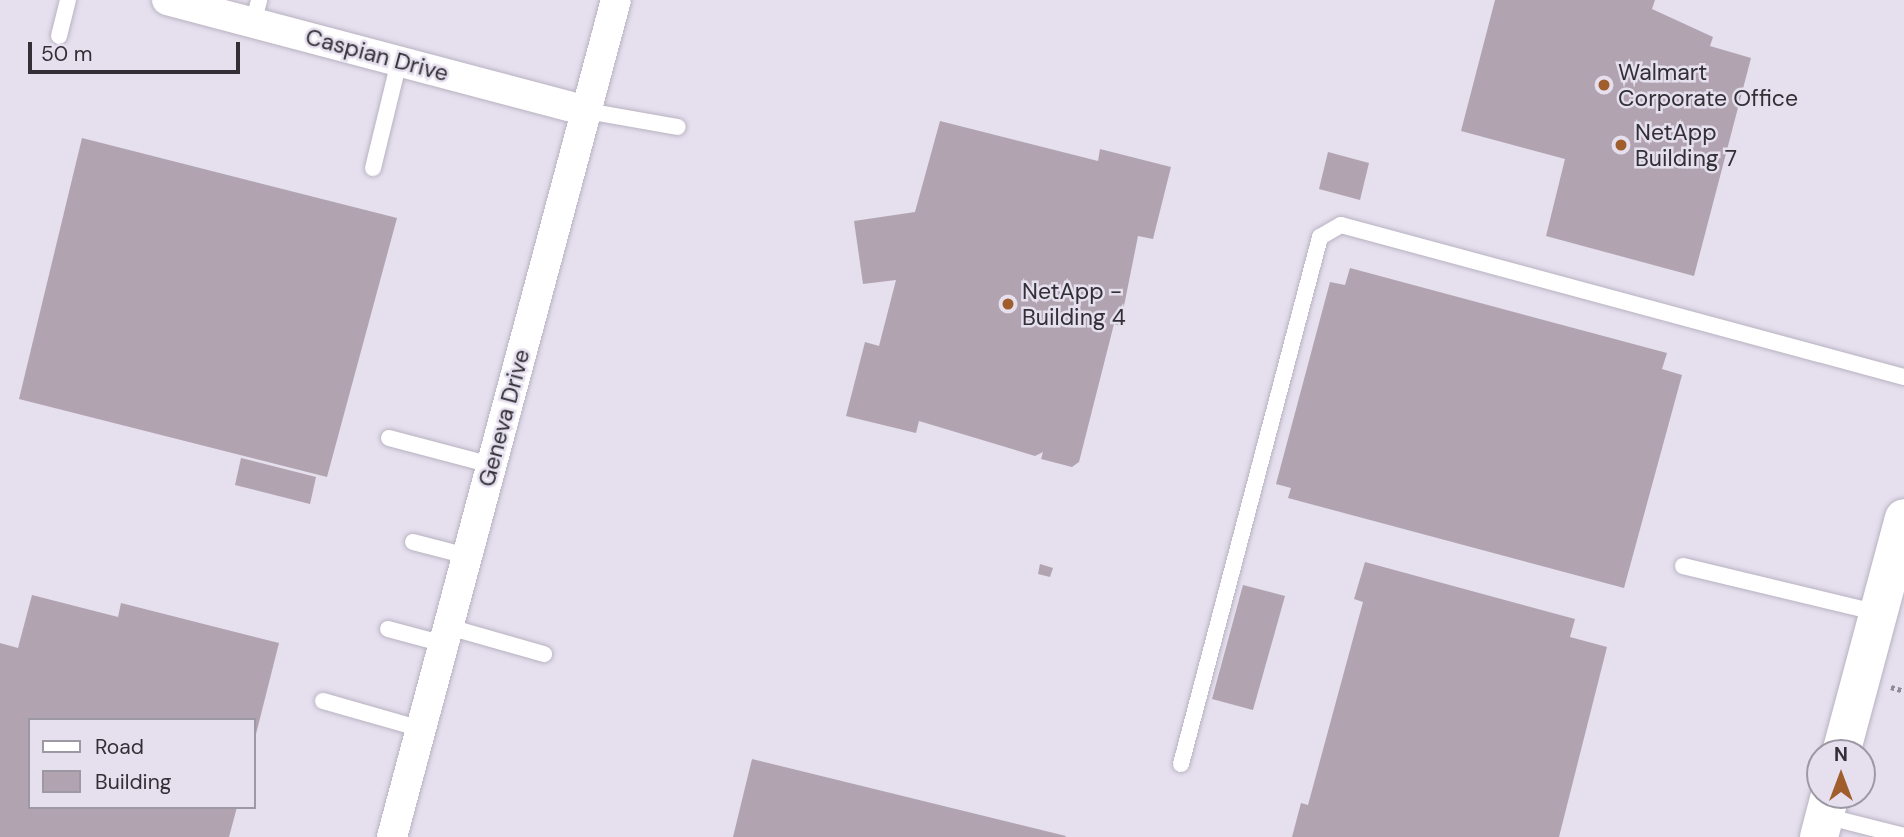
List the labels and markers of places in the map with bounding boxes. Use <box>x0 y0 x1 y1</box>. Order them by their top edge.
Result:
place label: Walmart Corporate Office <box>1618 58 1798 112</box>
marker: Walmart Corporate Office <box>1596 77 1612 93</box>
place label: NetApp Building 7 <box>1635 118 1737 172</box>
marker: NetApp Building 7 <box>1613 137 1629 153</box>
place label: NetApp - Building 4 <box>1022 277 1126 331</box>
marker: NetApp - Building 4 <box>1000 296 1016 312</box>

